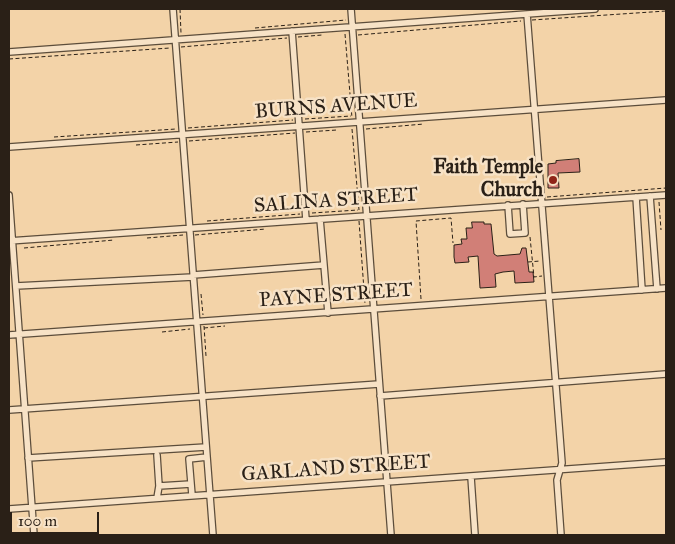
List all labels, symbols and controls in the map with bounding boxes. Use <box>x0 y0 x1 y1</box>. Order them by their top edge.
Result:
street label: BURNS AVENUE <box>254 89 418 125</box>
place label: Faith Temple Church <box>433 156 543 203</box>
marker: Faith Temple Church <box>547 174 559 186</box>
street label: SALINA STREET <box>253 183 419 219</box>
street label: PAYNE STREET <box>258 279 414 313</box>
street label: GARLAND STREET <box>241 450 431 488</box>
scale bar <box>12 502 101 534</box>
text: 100 m <box>18 512 57 530</box>

